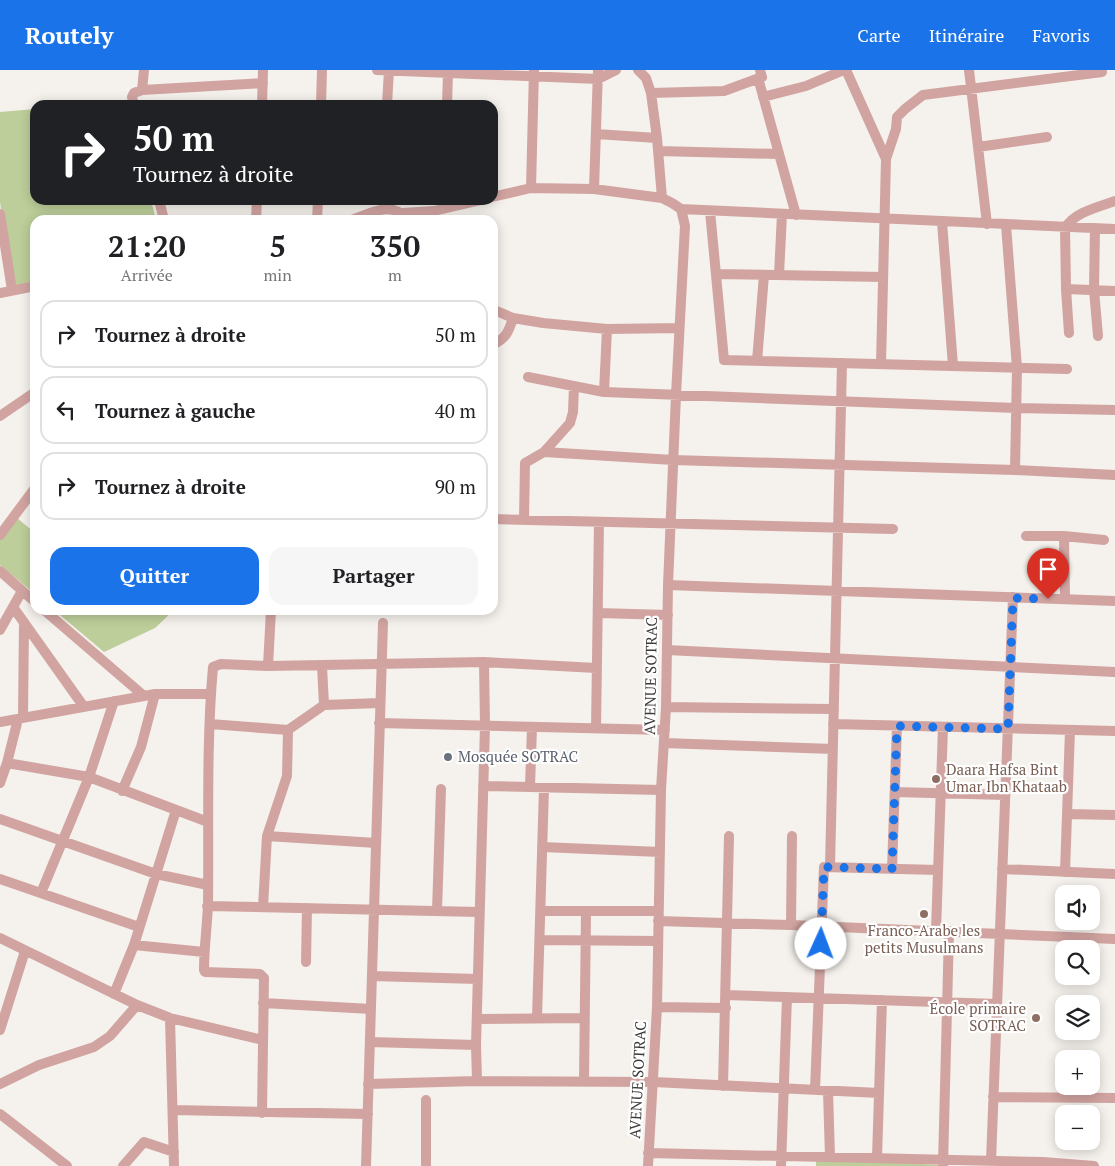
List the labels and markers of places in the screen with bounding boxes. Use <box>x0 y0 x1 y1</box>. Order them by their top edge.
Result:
pin <box>1027 548 1069 599</box>
place label: Mosquée SOTRAC <box>458 746 578 766</box>
marker: Mosquée SOTRAC <box>442 751 454 763</box>
place label: Daara Hafsa Bint Umar Ibn Khataab <box>946 759 1067 796</box>
marker: Daara Hafsa Bint Umar Ibn Khataab <box>930 773 942 785</box>
marker: Franco-Arabe les petits Musulmans <box>918 908 930 920</box>
place label: Franco-Arabe les petits Musulmans <box>865 920 983 957</box>
place label: École primaire SOTRAC <box>929 998 1026 1035</box>
marker: École primaire SOTRAC <box>1030 1012 1042 1024</box>

